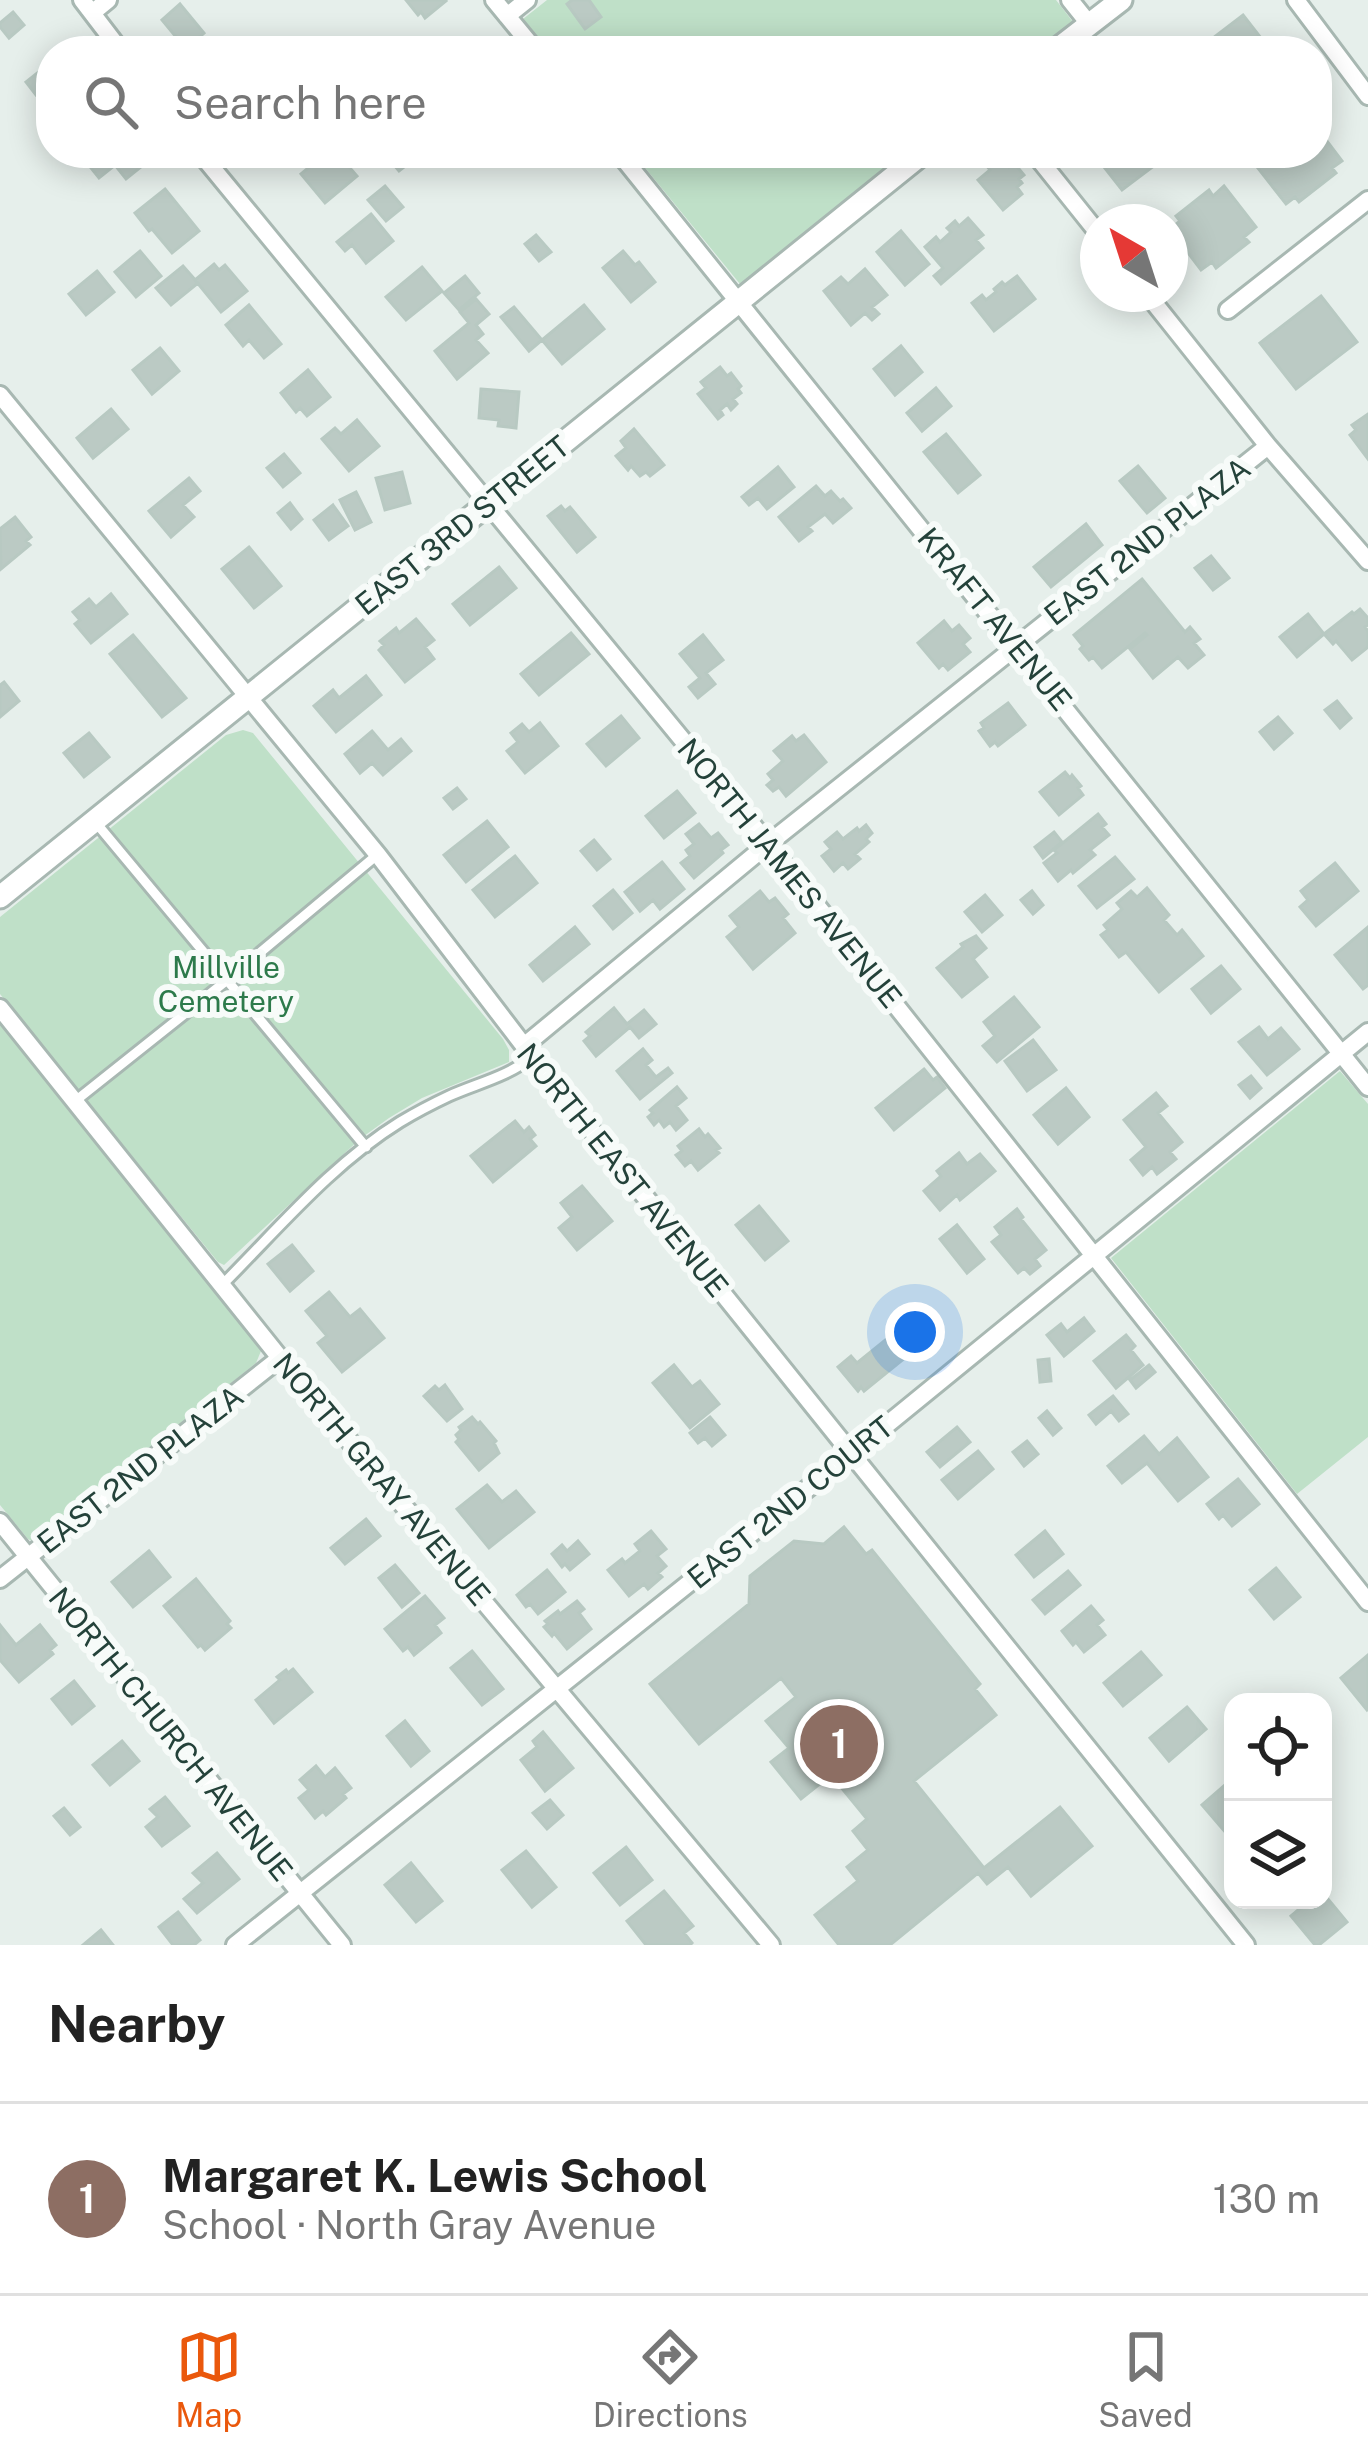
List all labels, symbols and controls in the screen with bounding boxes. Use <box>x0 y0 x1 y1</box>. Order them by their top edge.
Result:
search box <box>36 36 1332 168</box>
icon: search <box>78 69 144 135</box>
text: Search here <box>174 76 427 129</box>
north arrow <box>1080 204 1188 312</box>
street label: EAST 3RD STREET <box>348 428 576 622</box>
street label: EAST 2ND PLAZA <box>1037 449 1257 633</box>
street label: KRAFT AVENUE <box>910 520 1080 718</box>
street label: NORTH JAMES AVENUE <box>670 731 910 1015</box>
park label: Millville Cemetery <box>158 949 294 1019</box>
street label: NORTH EAST AVENUE <box>510 1036 736 1304</box>
your location <box>885 1302 945 1362</box>
street label: NORTH GRAY AVENUE <box>266 1346 498 1612</box>
street label: EAST 2ND PLAZA <box>30 1377 250 1561</box>
street label: EAST 2ND COURT <box>680 1408 900 1596</box>
street label: NORTH CHURCH AVENUE <box>42 1580 300 1888</box>
map controls <box>1224 1693 1332 1909</box>
button: locate <box>1224 1693 1332 1801</box>
pin: 1 <box>800 1699 878 1789</box>
button: layers <box>1224 1801 1332 1909</box>
text: Nearby <box>48 1994 225 2053</box>
text: Margaret K. Lewis School <box>162 2149 708 2202</box>
text: 1 <box>79 2176 95 2222</box>
text: 130 m <box>1213 2176 1320 2222</box>
text: School · North Gray Avenue <box>162 2202 656 2248</box>
tab: Map <box>175 2324 242 2434</box>
tab: Directions <box>593 2324 748 2434</box>
tab: Saved <box>1098 2324 1193 2434</box>

